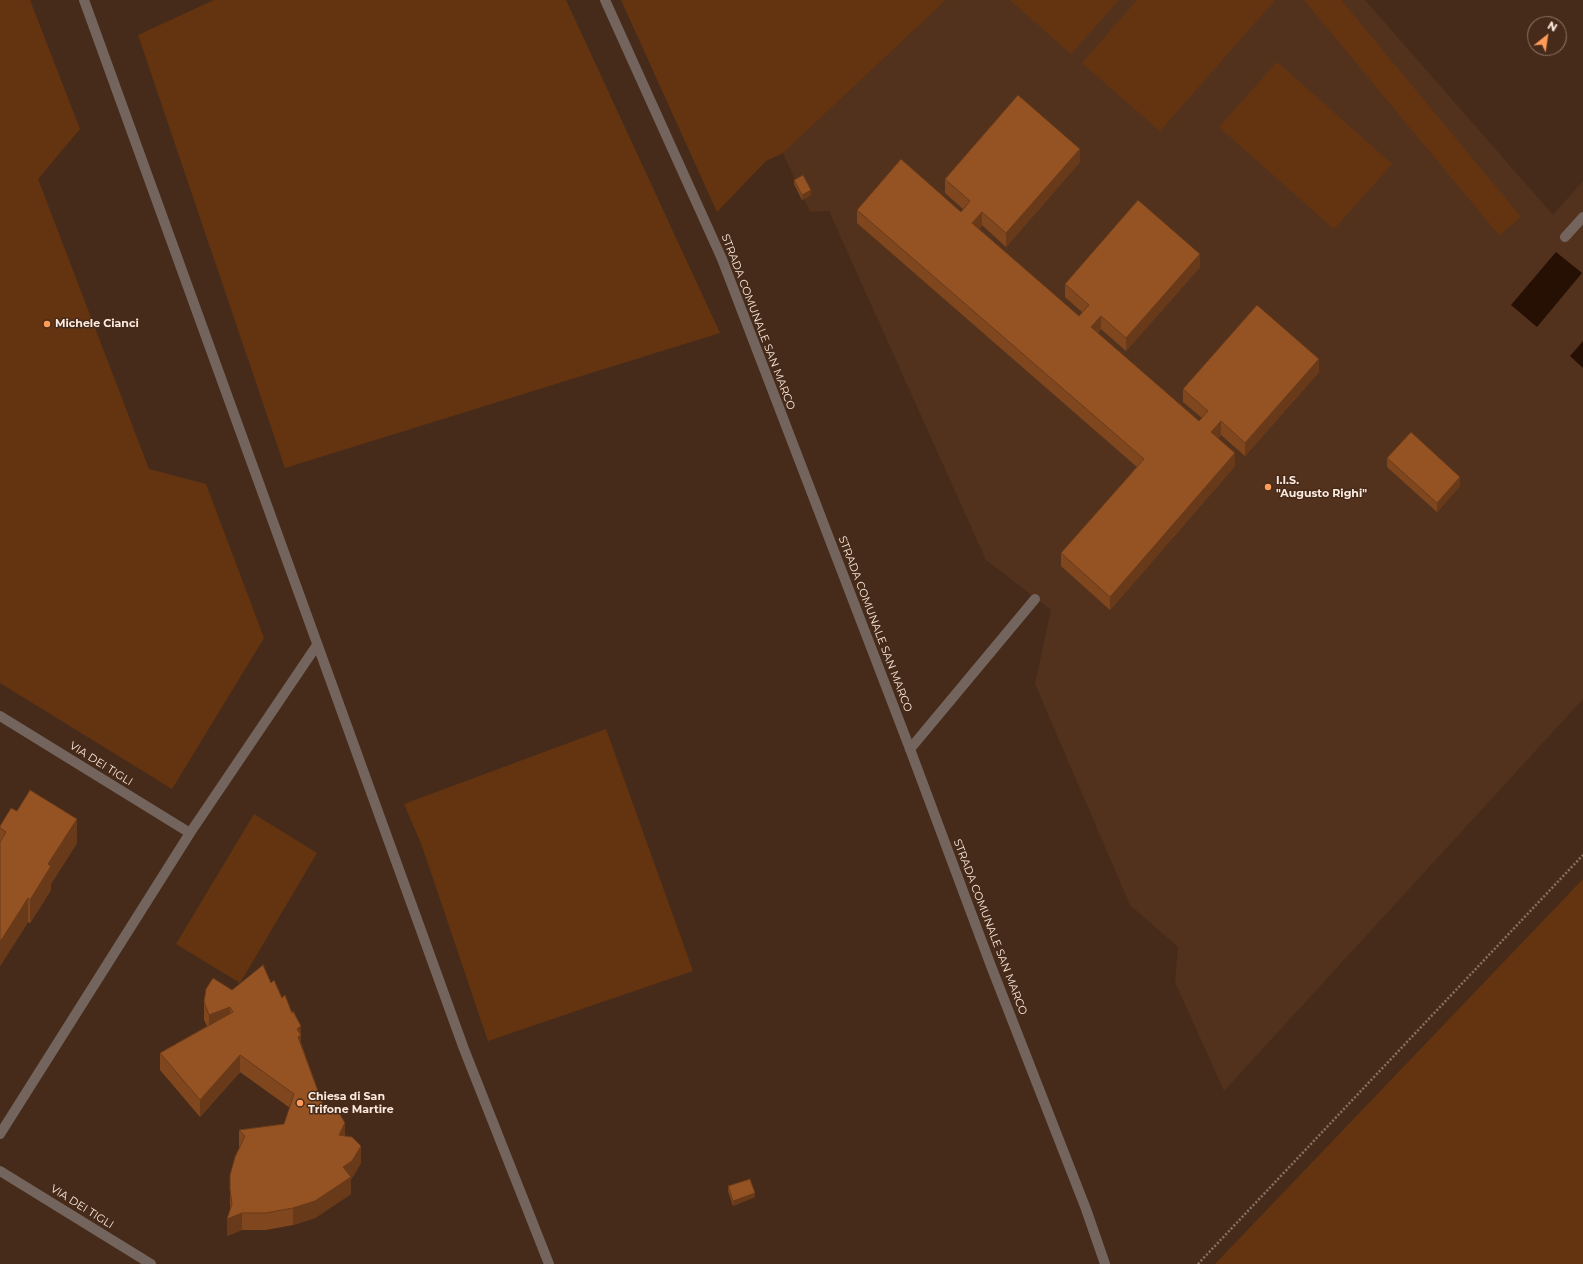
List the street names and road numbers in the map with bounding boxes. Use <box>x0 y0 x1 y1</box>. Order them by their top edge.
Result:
street label: STRADA COMUNALE SAN MARCO <box>718 232 798 412</box>
street label: STRADA COMUNALE SAN MARCO <box>835 534 915 714</box>
street label: VIA DEI TIGLI <box>67 739 135 789</box>
street label: STRADA COMUNALE SAN MARCO <box>950 837 1030 1017</box>
street label: VIA DEI TIGLI <box>48 1182 116 1232</box>

